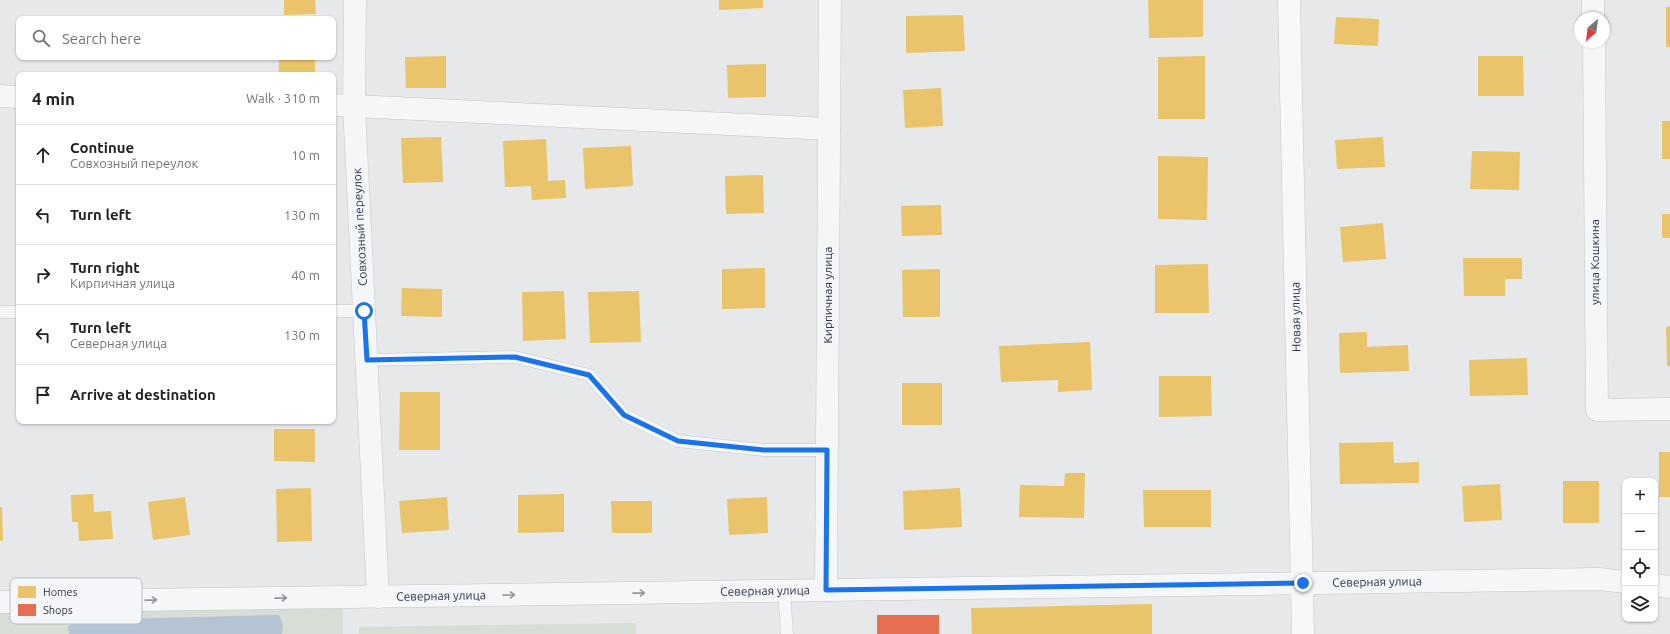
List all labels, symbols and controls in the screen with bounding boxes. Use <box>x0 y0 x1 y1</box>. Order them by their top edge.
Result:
north arrow <box>1574 12 1610 48</box>
search box <box>16 16 336 60</box>
icon: search <box>30 27 52 49</box>
text: Search here <box>62 30 141 47</box>
text: 4 min <box>32 89 75 108</box>
text: Walk · 310 m <box>246 91 320 105</box>
text: Continue <box>70 139 134 156</box>
icon: ahead <box>32 144 54 166</box>
text: 10 m <box>291 148 320 162</box>
text: Совхозный переулок <box>70 156 198 170</box>
street label: Совхозный переулок <box>350 168 369 286</box>
icon: left <box>32 204 54 226</box>
text: Turn left <box>70 206 131 223</box>
text: 130 m <box>284 208 320 222</box>
street label: улица Кошкина <box>1588 219 1601 305</box>
street label: Кирпичная улица <box>821 247 834 343</box>
text: Turn right <box>70 259 140 276</box>
icon: right <box>32 264 54 286</box>
text: 40 m <box>291 268 320 282</box>
text: Кирпичная улица <box>70 276 175 290</box>
street label: Новая улица <box>1288 282 1303 352</box>
route start <box>355 302 373 320</box>
text: Turn left <box>70 319 131 336</box>
icon: left <box>32 324 54 346</box>
text: 130 m <box>284 328 320 342</box>
text: Северная улица <box>70 336 167 350</box>
icon: arrive <box>32 384 54 406</box>
text: Arrive at destination <box>70 386 216 403</box>
map controls <box>1622 478 1658 622</box>
button: + <box>1622 478 1658 514</box>
button: − <box>1622 514 1658 550</box>
button: locate <box>1622 550 1658 586</box>
route end <box>1294 574 1312 592</box>
street label: Северная улица <box>1332 574 1422 589</box>
legend <box>10 578 142 624</box>
street label: Северная улица <box>720 583 810 598</box>
text: Homes <box>43 586 78 598</box>
button: layers <box>1622 586 1658 622</box>
street label: Северная улица <box>396 588 486 603</box>
one-way arrow <box>632 589 645 597</box>
one-way arrow <box>502 591 515 599</box>
one-way arrow <box>274 594 287 602</box>
one-way arrow <box>144 596 157 604</box>
text: Shops <box>43 604 73 616</box>

